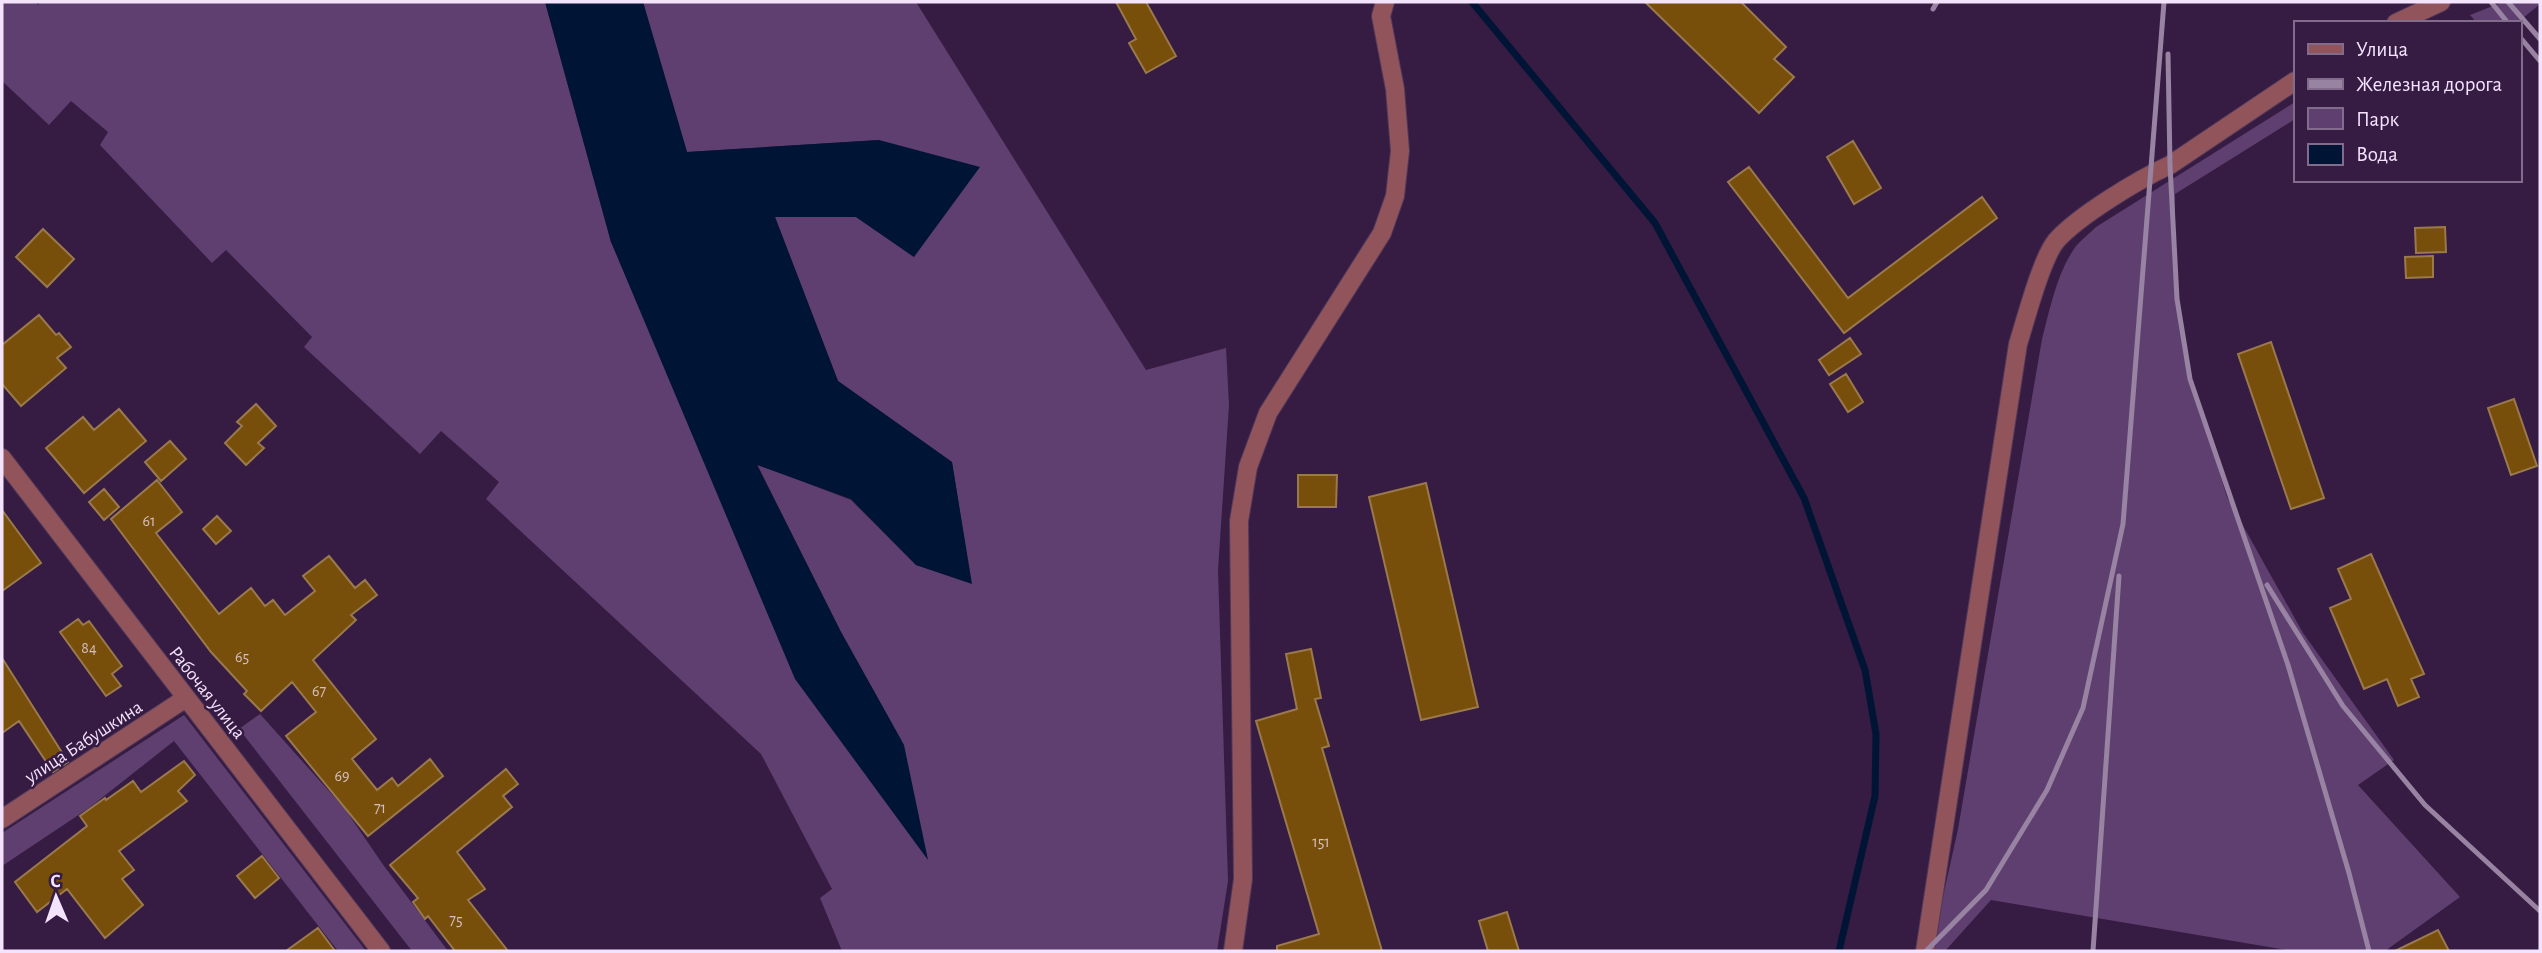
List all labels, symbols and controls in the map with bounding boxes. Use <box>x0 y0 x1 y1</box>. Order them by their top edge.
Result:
legend <box>2294 21 2521 182</box>
text: Улица <box>2356 39 2409 60</box>
text: Железная дорога <box>2356 74 2503 95</box>
text: Парк <box>2356 109 2400 130</box>
text: Вода <box>2356 144 2398 165</box>
house number: 61 <box>142 513 156 529</box>
house number: 84 <box>81 640 97 656</box>
street label: Рабочая улица <box>165 643 249 743</box>
house number: 65 <box>235 649 249 665</box>
house number: 67 <box>312 683 326 699</box>
street label: улица Бабушкина <box>21 697 146 788</box>
house number: 69 <box>334 768 350 784</box>
house number: 71 <box>374 800 386 816</box>
house number: 151 <box>1312 834 1330 850</box>
north arrow <box>21 862 91 932</box>
text: С <box>50 872 61 891</box>
house number: 75 <box>449 912 463 928</box>

